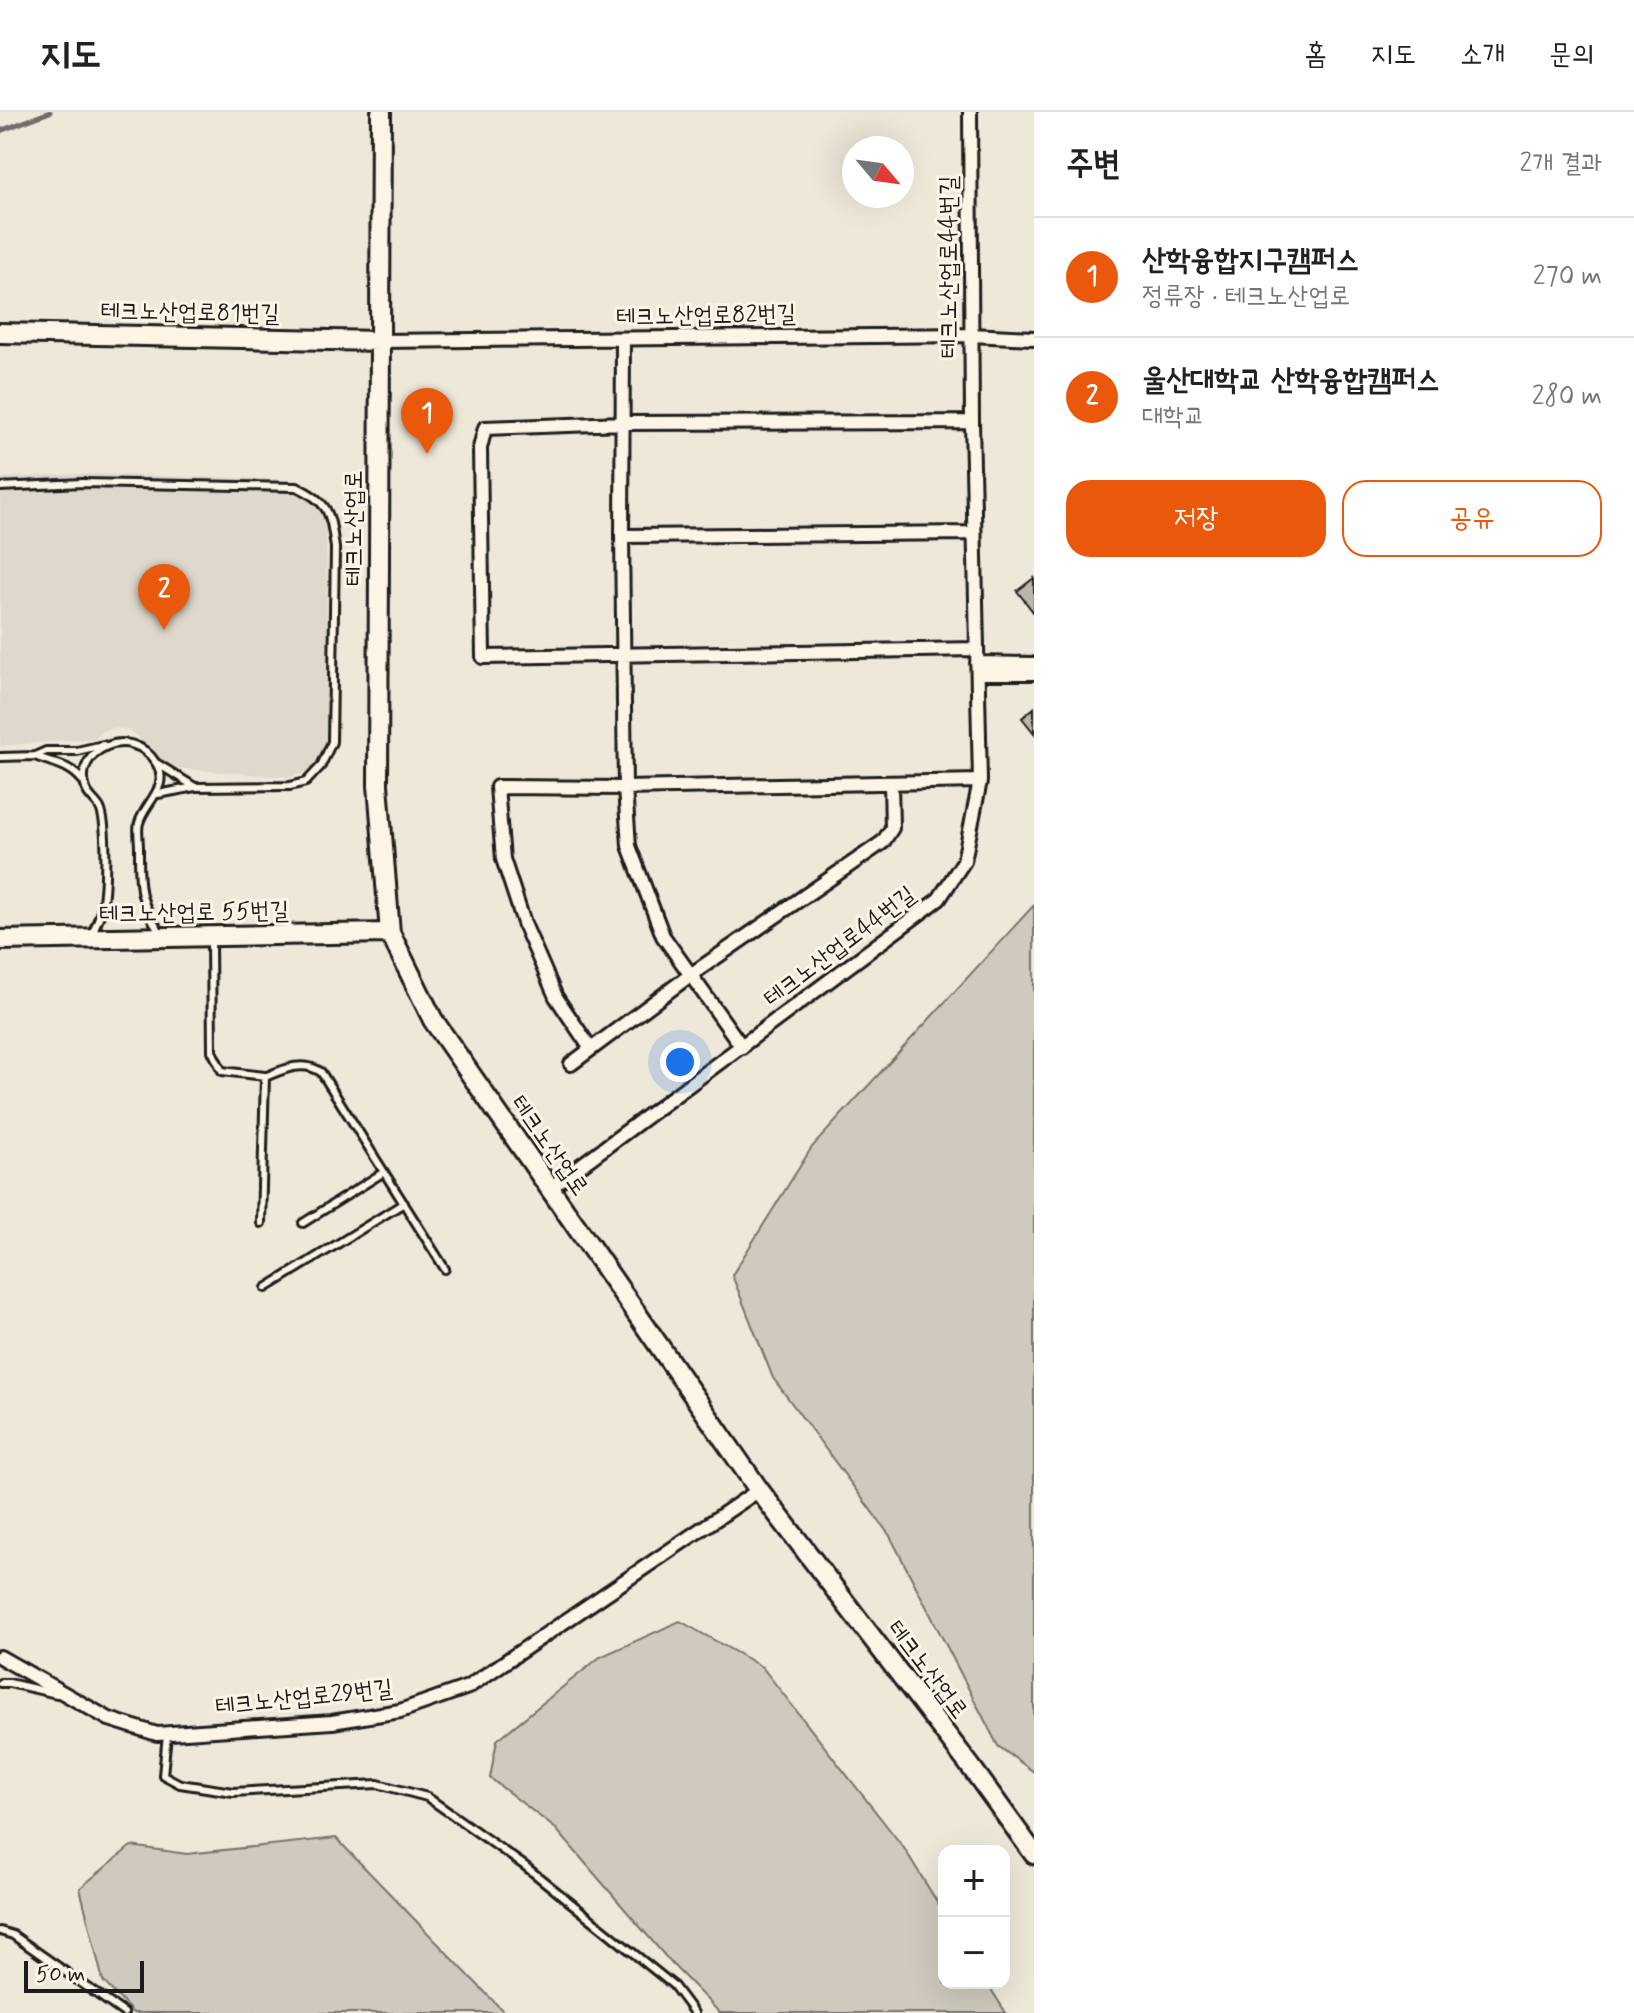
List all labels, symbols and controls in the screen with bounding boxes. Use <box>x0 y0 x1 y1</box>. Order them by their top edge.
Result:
text: 지도 <box>40 31 101 80</box>
text: 홈 <box>1304 37 1327 74</box>
text: 지도 <box>1371 37 1416 74</box>
text: 소개 <box>1460 37 1505 74</box>
text: 문의 <box>1549 37 1594 74</box>
north arrow <box>842 136 914 208</box>
text: 주변 <box>1066 142 1121 187</box>
text: 2개 결과 <box>1519 147 1602 181</box>
street label: 테크노산업로44번길 <box>934 176 965 358</box>
text: 산학융합지구캠퍼스 <box>1142 241 1359 280</box>
text: 1 <box>1086 260 1098 294</box>
text: 270 m <box>1533 260 1602 294</box>
text: 정류장 · 테크노산업로 <box>1142 280 1350 314</box>
street label: 테크노산업로81번길 <box>100 296 280 330</box>
street label: 테크노산업로82번길 <box>616 299 796 333</box>
text: 울산대학교 산학융합캠퍼스 <box>1142 361 1440 400</box>
text: 2 <box>1086 380 1098 414</box>
text: 280 m <box>1532 380 1602 414</box>
pin: 1 <box>401 388 453 454</box>
text: 대학교 <box>1142 400 1205 434</box>
street label: 테크노산업로 <box>339 470 370 586</box>
button: 저장 <box>1066 480 1326 557</box>
button: 공유 <box>1342 480 1602 557</box>
pin: 2 <box>138 564 190 630</box>
street label: 테크노산업로44번길 <box>758 880 922 1014</box>
street label: 테크노산업로 55번길 <box>99 896 289 930</box>
your location <box>660 1042 700 1082</box>
street label: 테크노산업로 <box>503 1090 595 1202</box>
street label: 테크노산업로 <box>880 1614 974 1726</box>
street label: 테크노산업로29번길 <box>214 1673 394 1723</box>
map controls <box>938 1845 1010 1989</box>
button: + <box>938 1845 1010 1917</box>
button: − <box>938 1917 1010 1989</box>
scale bar <box>24 1957 144 1993</box>
text: 50 m <box>36 1961 85 1989</box>

